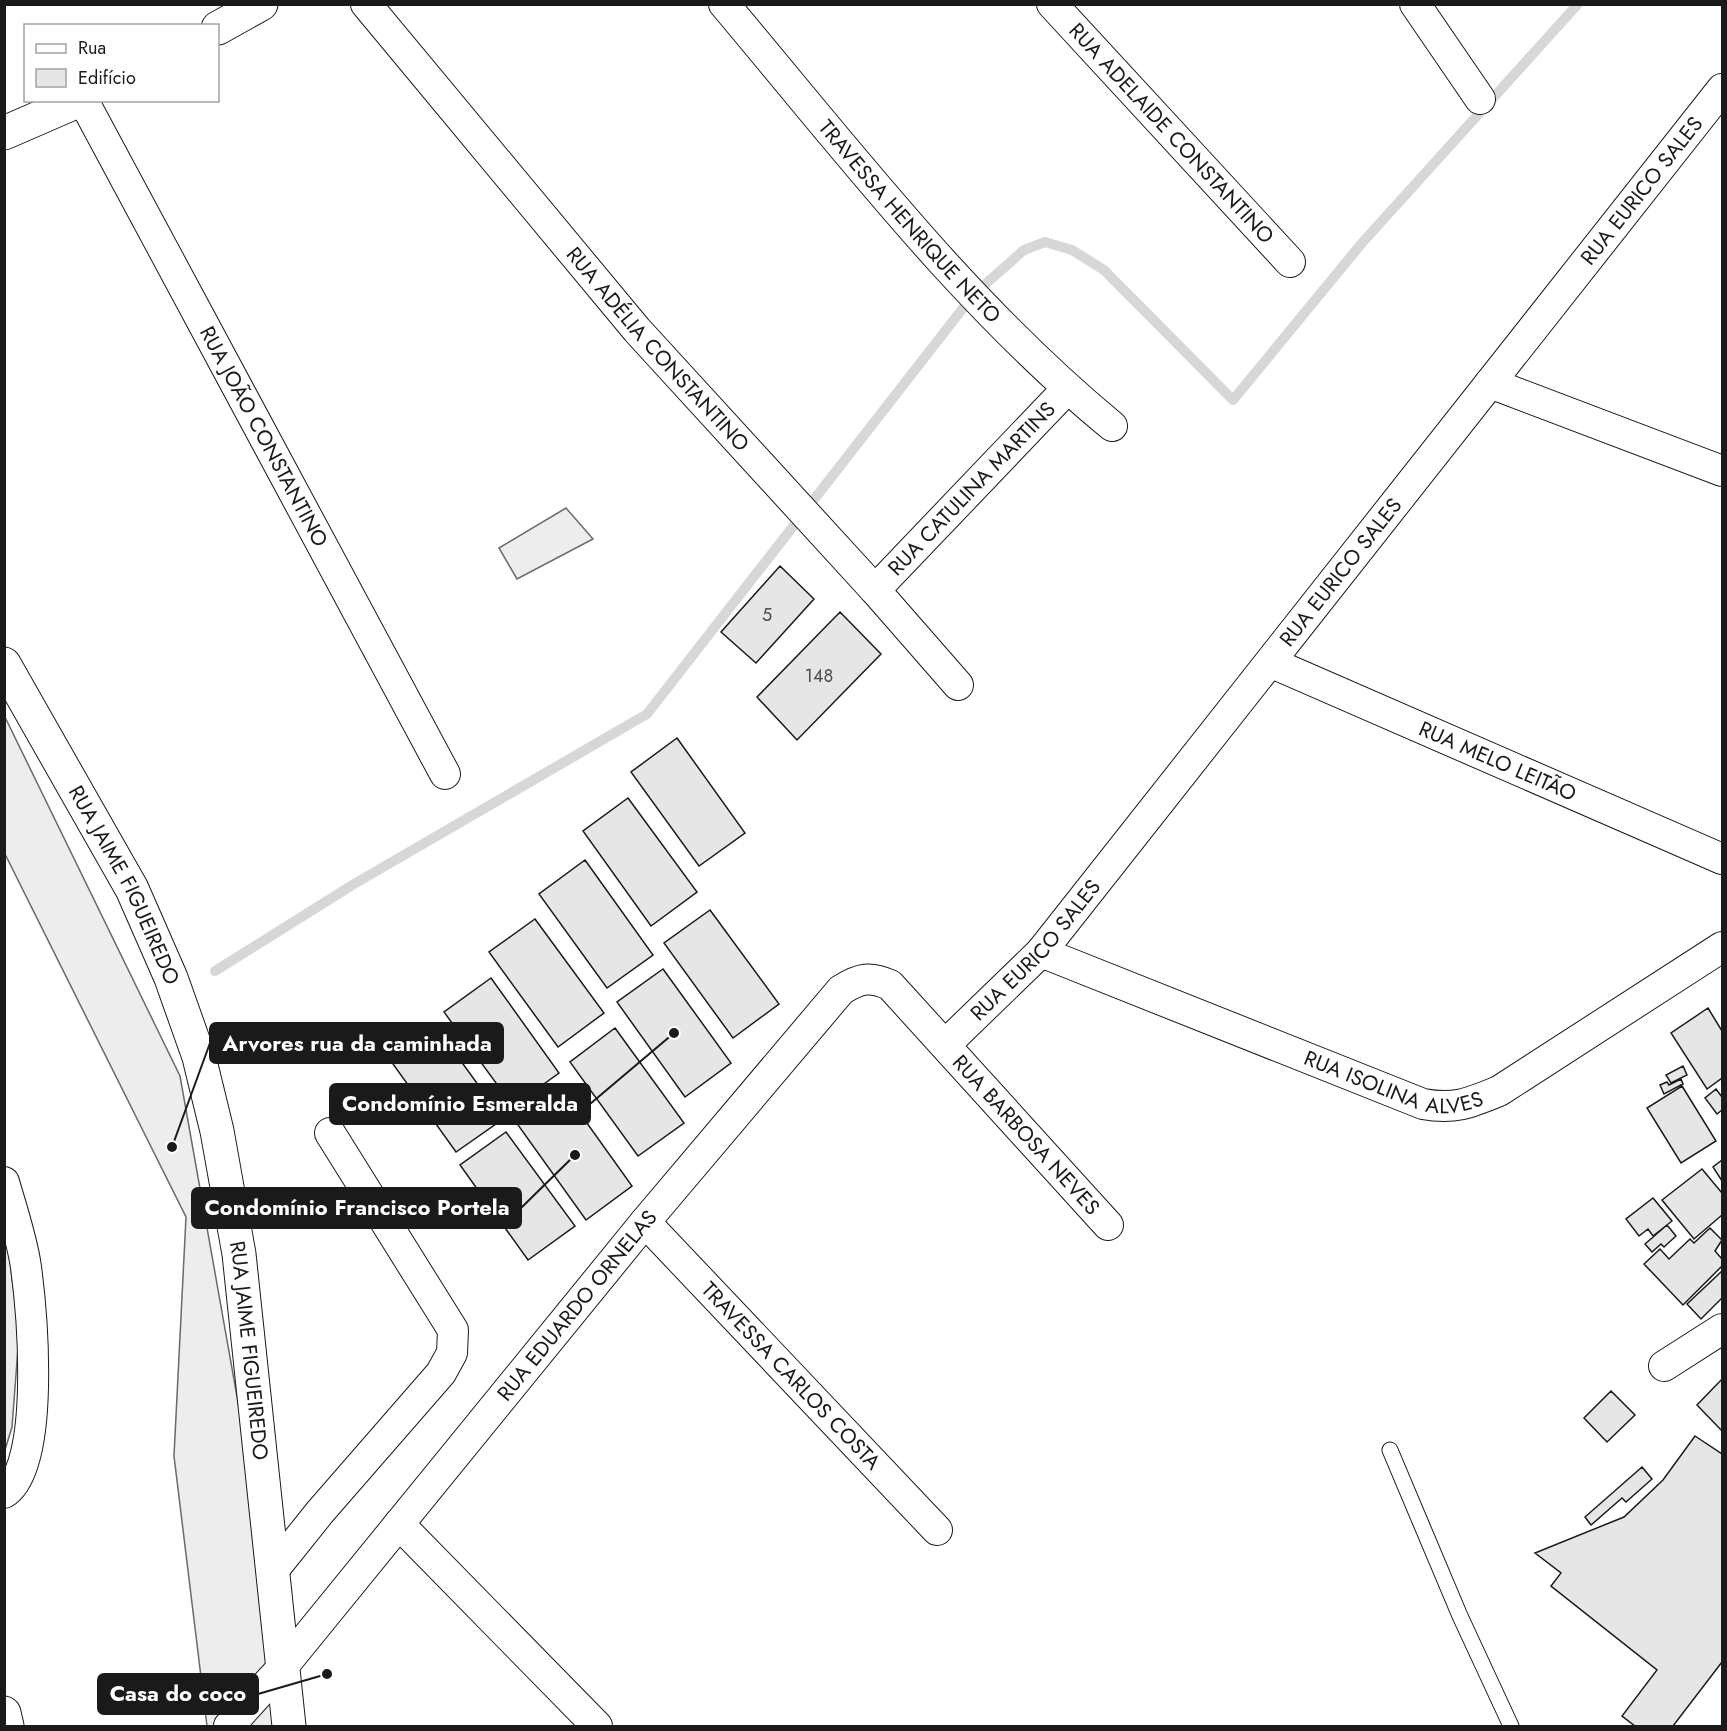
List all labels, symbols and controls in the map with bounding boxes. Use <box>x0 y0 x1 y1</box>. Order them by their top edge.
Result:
street label: RUA ADELAIDE CONSTANTINO <box>1062 16 1281 250</box>
legend <box>24 24 219 102</box>
text: Rua <box>78 35 106 61</box>
text: Edifício <box>78 65 136 91</box>
street label: RUA EURICO SALES <box>1574 110 1710 271</box>
street label: TRAVESSA HENRIQUE NETO <box>811 113 1008 330</box>
street label: RUA ADÉLIA CONSTANTINO <box>559 240 756 458</box>
street label: RUA JOÃO CONSTANTINO <box>192 321 335 552</box>
street label: RUA CATULINA MARTINS <box>881 395 1062 583</box>
street label: RUA EURICO SALES <box>1273 492 1409 653</box>
house number: 5 <box>762 602 772 628</box>
house number: 148 <box>805 663 833 689</box>
street label: RUA MELO LEITÃO <box>1414 714 1581 809</box>
street label: RUA JAIME FIGUEIREDO <box>61 780 187 990</box>
street label: RUA EURICO SALES <box>964 873 1108 1028</box>
callout: Arvores rua da caminhada <box>210 1023 503 1063</box>
text: Arvores rua da caminhada <box>221 1027 492 1059</box>
street label: RUA ISOLINA ALVES <box>1299 1043 1487 1121</box>
street label: RUA BARBOSA NEVES <box>945 1048 1107 1222</box>
callout: Condomínio Esmeralda <box>330 1084 590 1124</box>
text: Condomínio Esmeralda <box>342 1087 578 1119</box>
callout: Condomínio Francisco Portela <box>192 1188 521 1228</box>
text: Condomínio Francisco Portela <box>204 1191 510 1223</box>
street label: RUA EDUARDO ORNELAS <box>490 1203 664 1407</box>
street label: RUA JAIME FIGUEIREDO <box>222 1239 276 1462</box>
street label: TRAVESSA CARLOS COSTA <box>694 1275 887 1477</box>
callout: Casa do coco <box>98 1674 258 1714</box>
text: Casa do coco <box>110 1677 246 1709</box>

